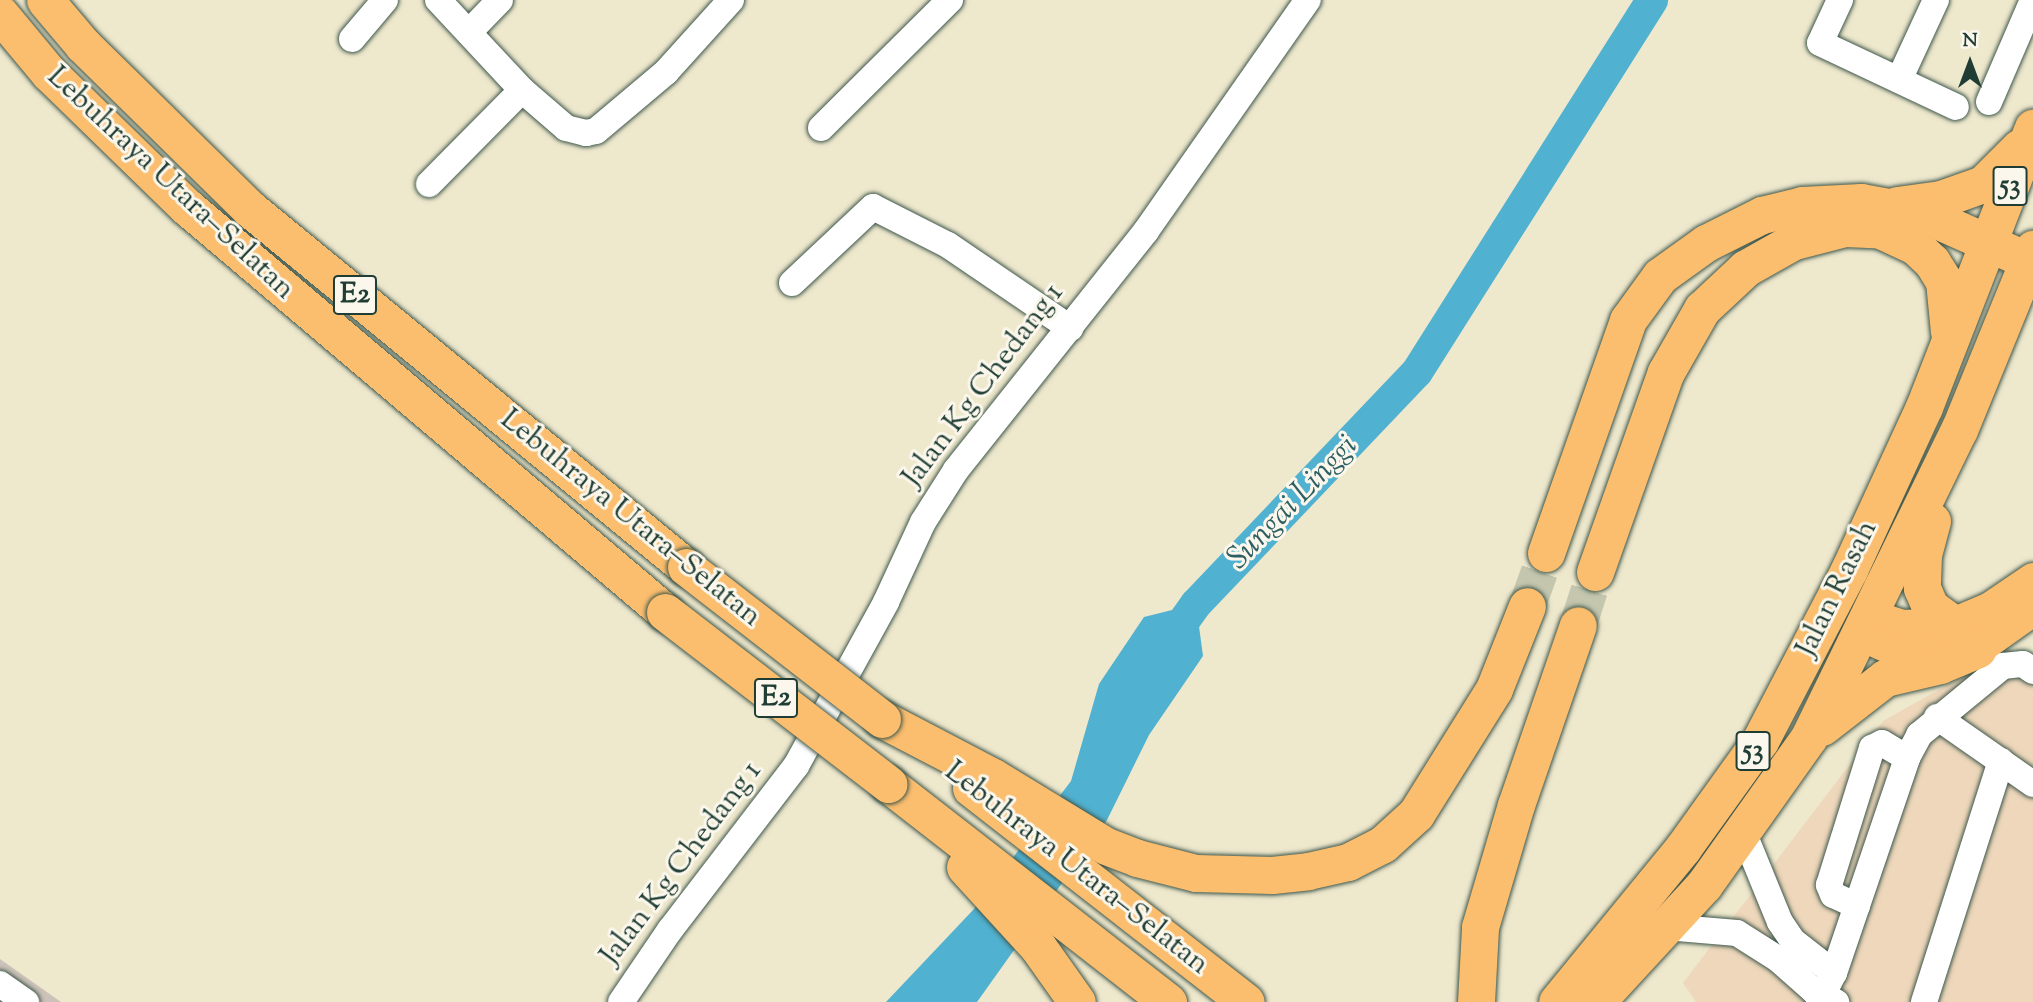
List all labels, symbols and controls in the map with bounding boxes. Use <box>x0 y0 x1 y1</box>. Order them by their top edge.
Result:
north arrow <box>1935 28 2005 98</box>
text: N <box>1962 28 1978 55</box>
street label: Lebuhraya Utara–Selatan <box>39 60 301 308</box>
road number: 53 <box>1993 162 2028 210</box>
road number: E2 <box>332 270 378 320</box>
street label: Jalan Kg Chedang 1 <box>896 277 1072 495</box>
street label: Lebuhraya Utara–Selatan <box>492 402 768 636</box>
water label: Sungai Linggi <box>1220 428 1366 578</box>
street label: Jalan Rasah <box>1790 515 1886 663</box>
road number: E2 <box>753 674 799 722</box>
road number: 53 <box>1736 726 1770 776</box>
street label: Jalan Kg Chedang 1 <box>594 755 770 973</box>
street label: Lebuhraya Utara–Selatan <box>937 755 1215 983</box>

